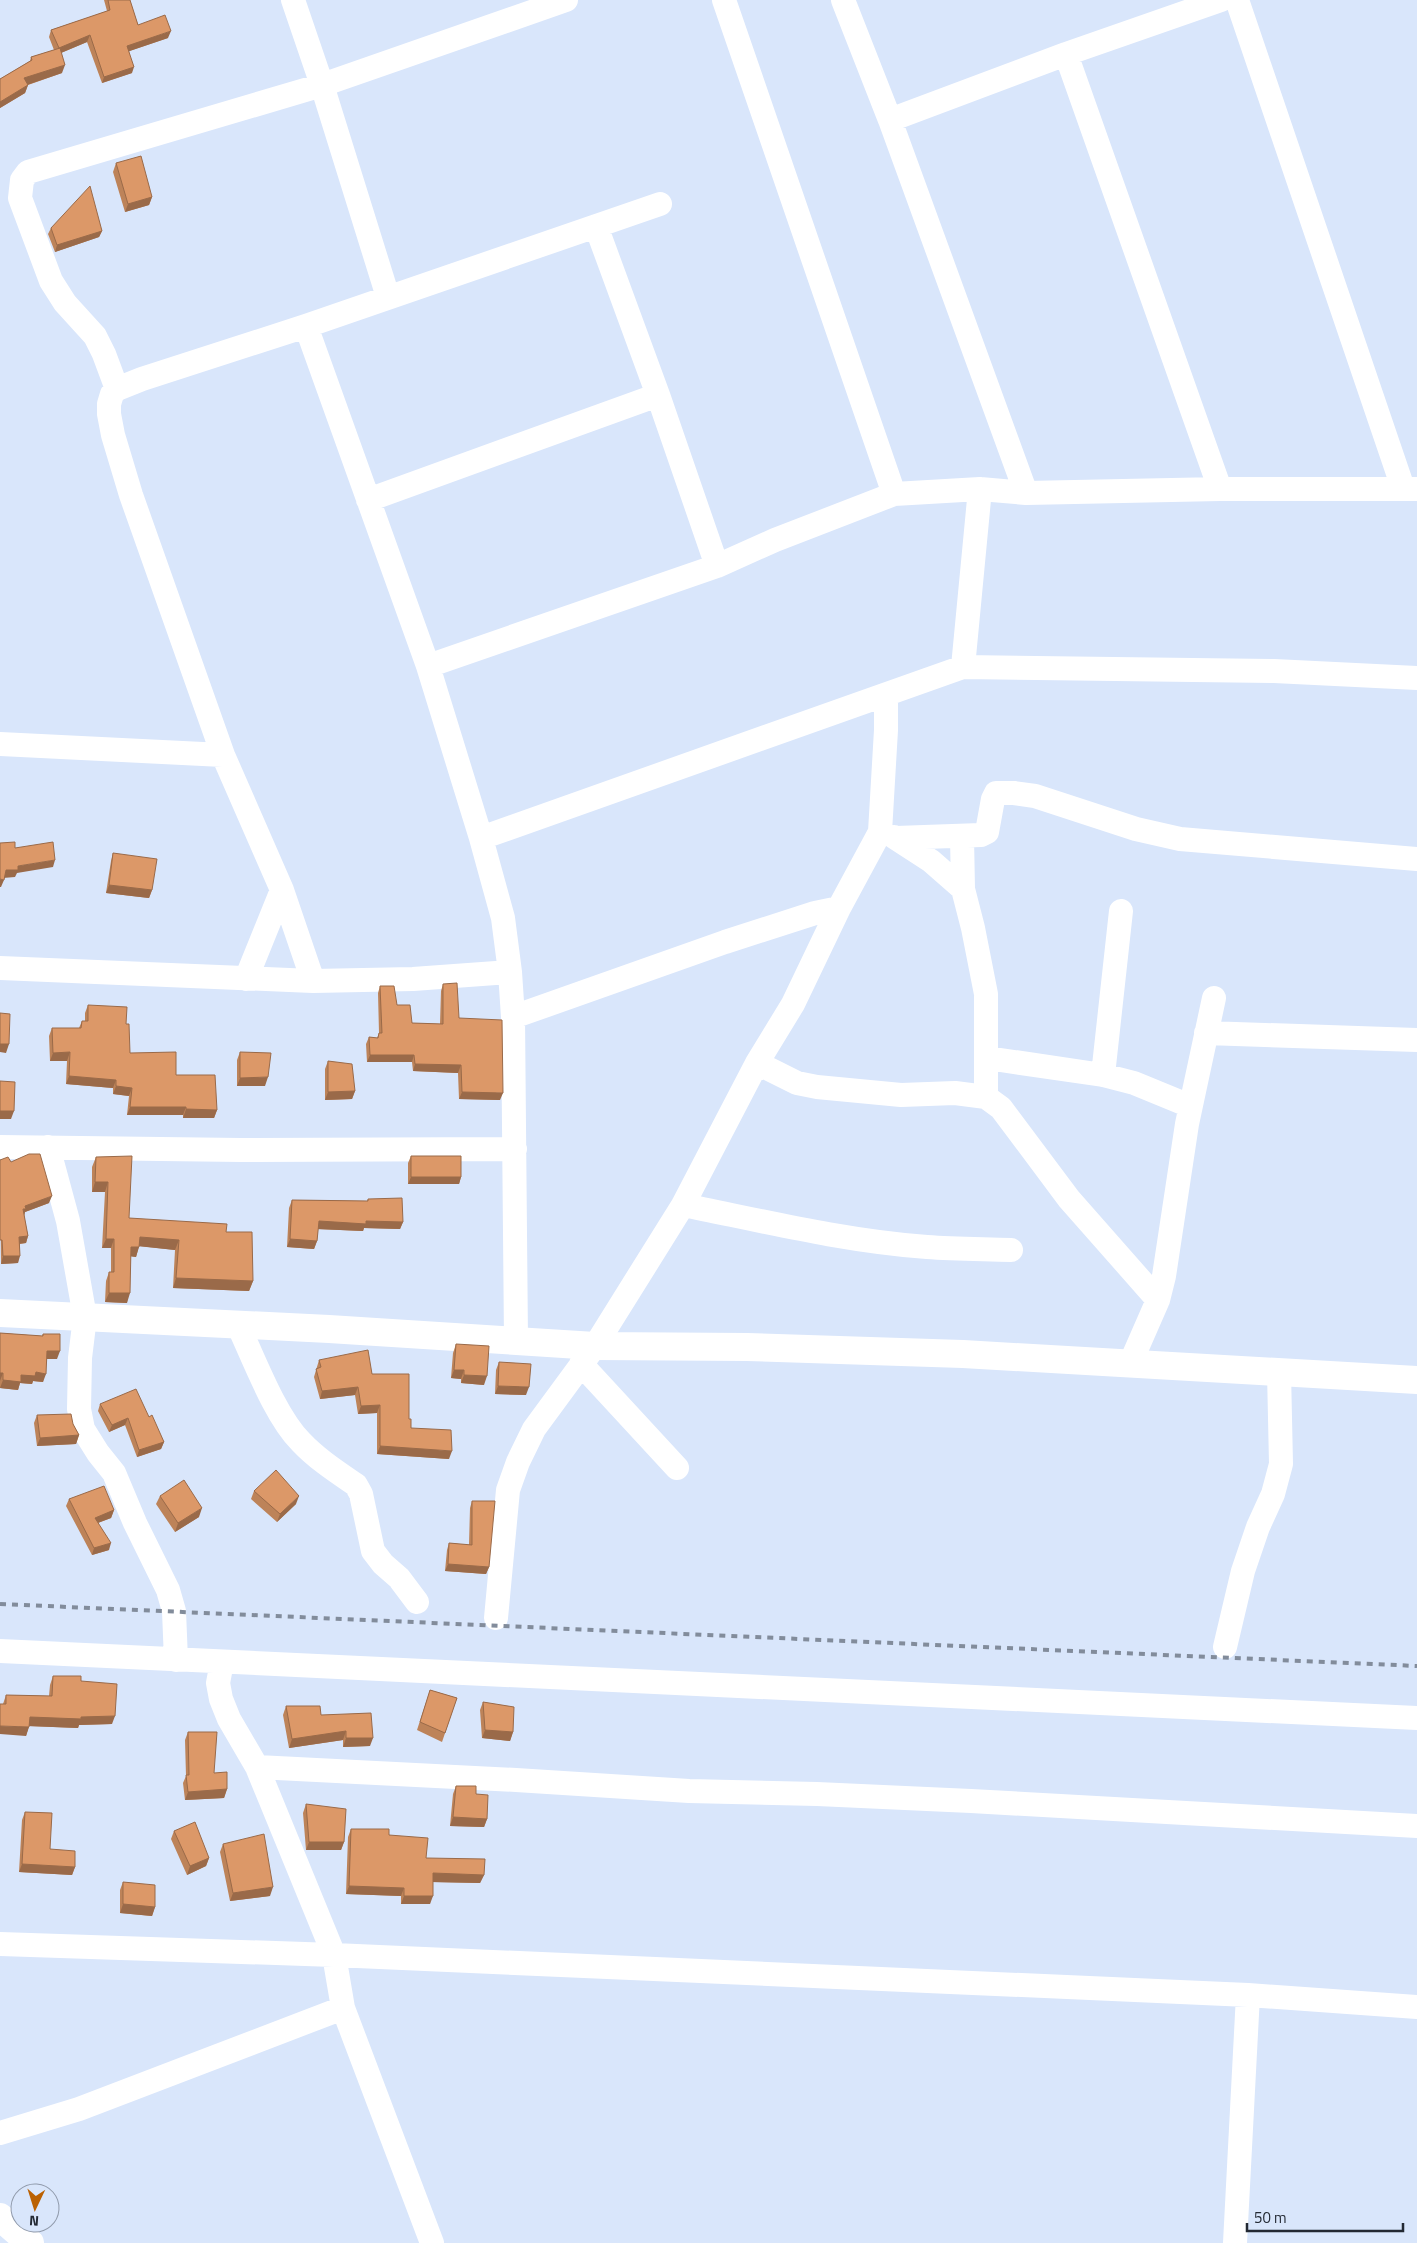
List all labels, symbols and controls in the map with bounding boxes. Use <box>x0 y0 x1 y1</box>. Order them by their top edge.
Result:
north arrow <box>10 2183 60 2233</box>
scale bar <box>1247 2200 1403 2232</box>
text: 50 m <box>1254 2206 1287 2229</box>
text: N <box>28 2211 40 2232</box>

